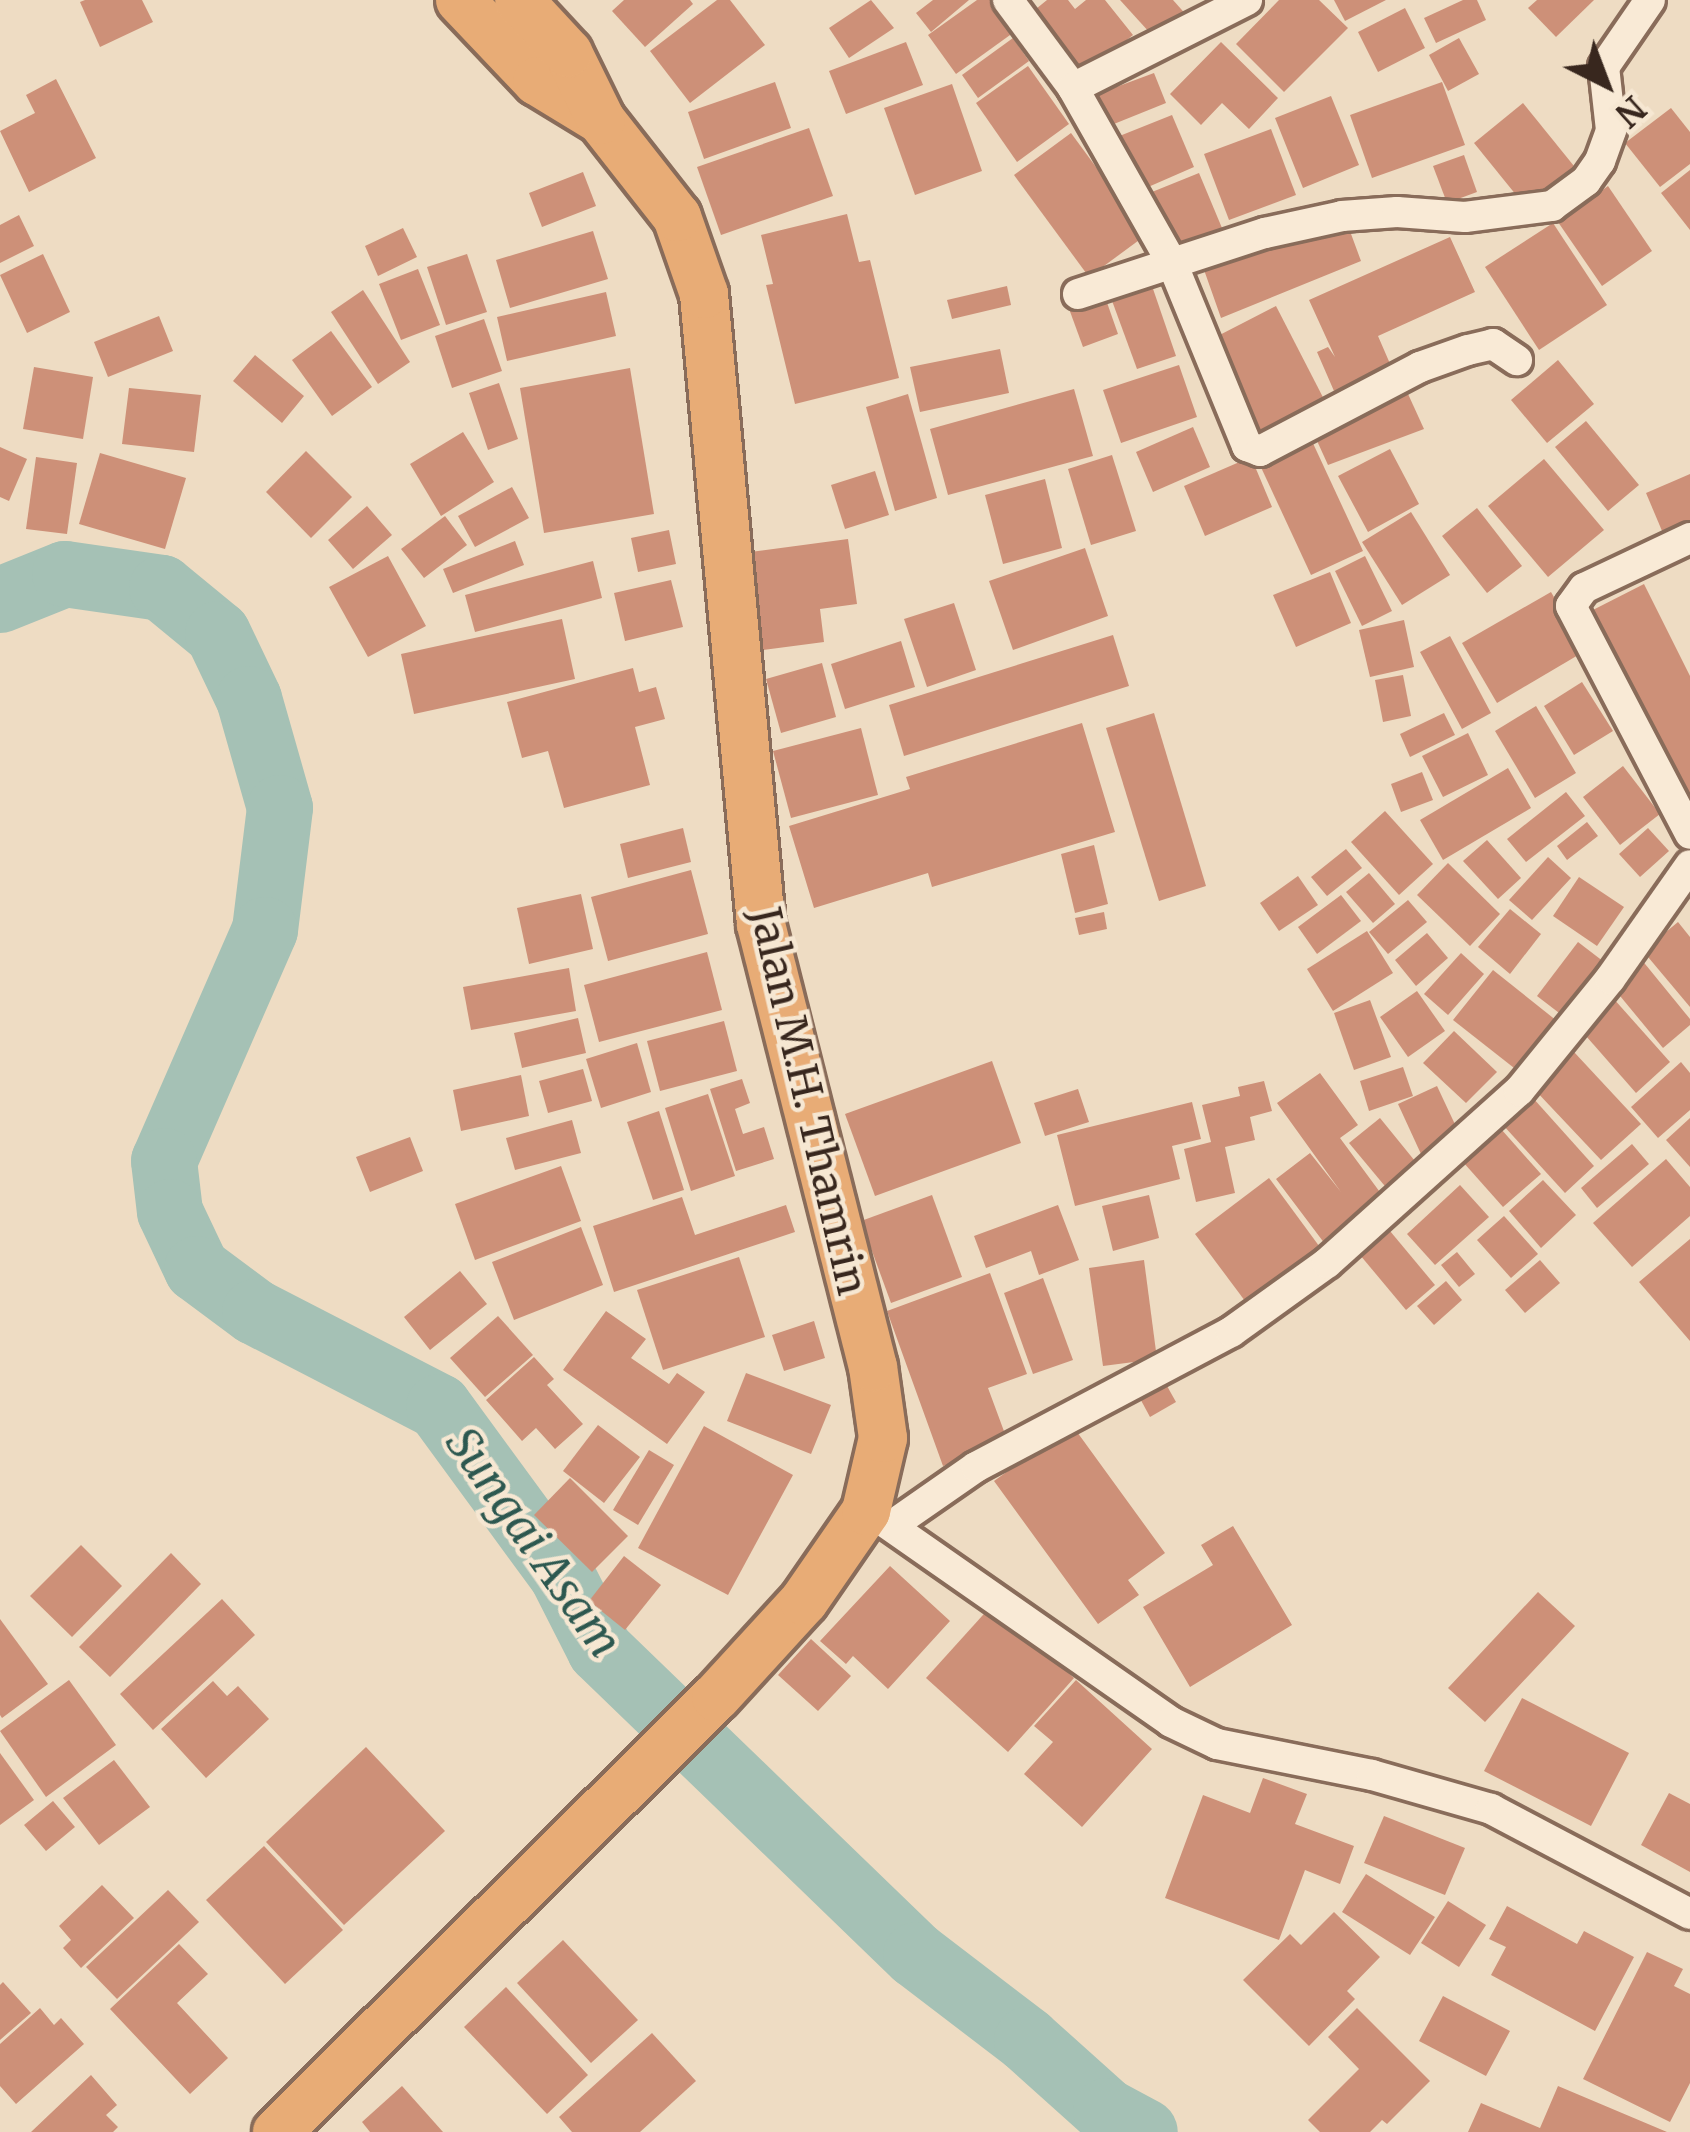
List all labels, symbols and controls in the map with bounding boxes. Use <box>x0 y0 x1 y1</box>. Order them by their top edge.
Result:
north arrow <box>1546 24 1666 144</box>
text: N <box>1607 87 1654 135</box>
street label: Jalan M.H. Thamrin <box>740 902 878 1300</box>
water label: Sungai Asam <box>434 1418 632 1668</box>

